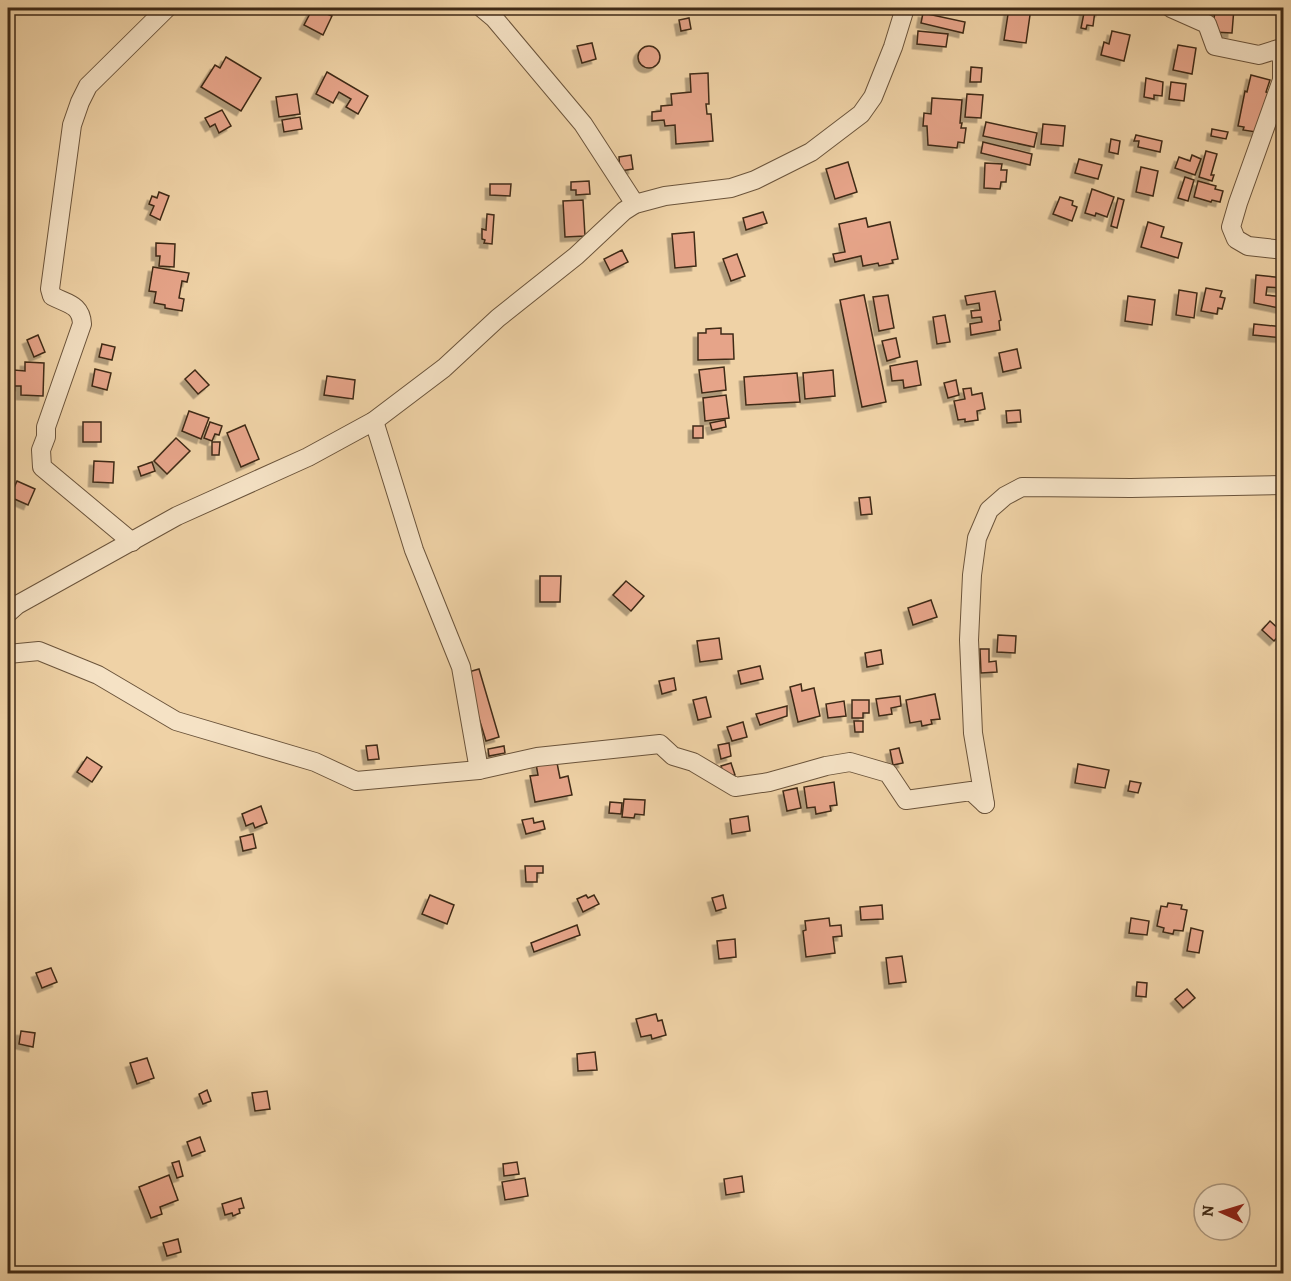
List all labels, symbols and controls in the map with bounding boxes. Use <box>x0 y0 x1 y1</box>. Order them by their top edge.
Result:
north arrow <box>1192 1182 1252 1242</box>
text: N <box>1197 1204 1219 1218</box>

